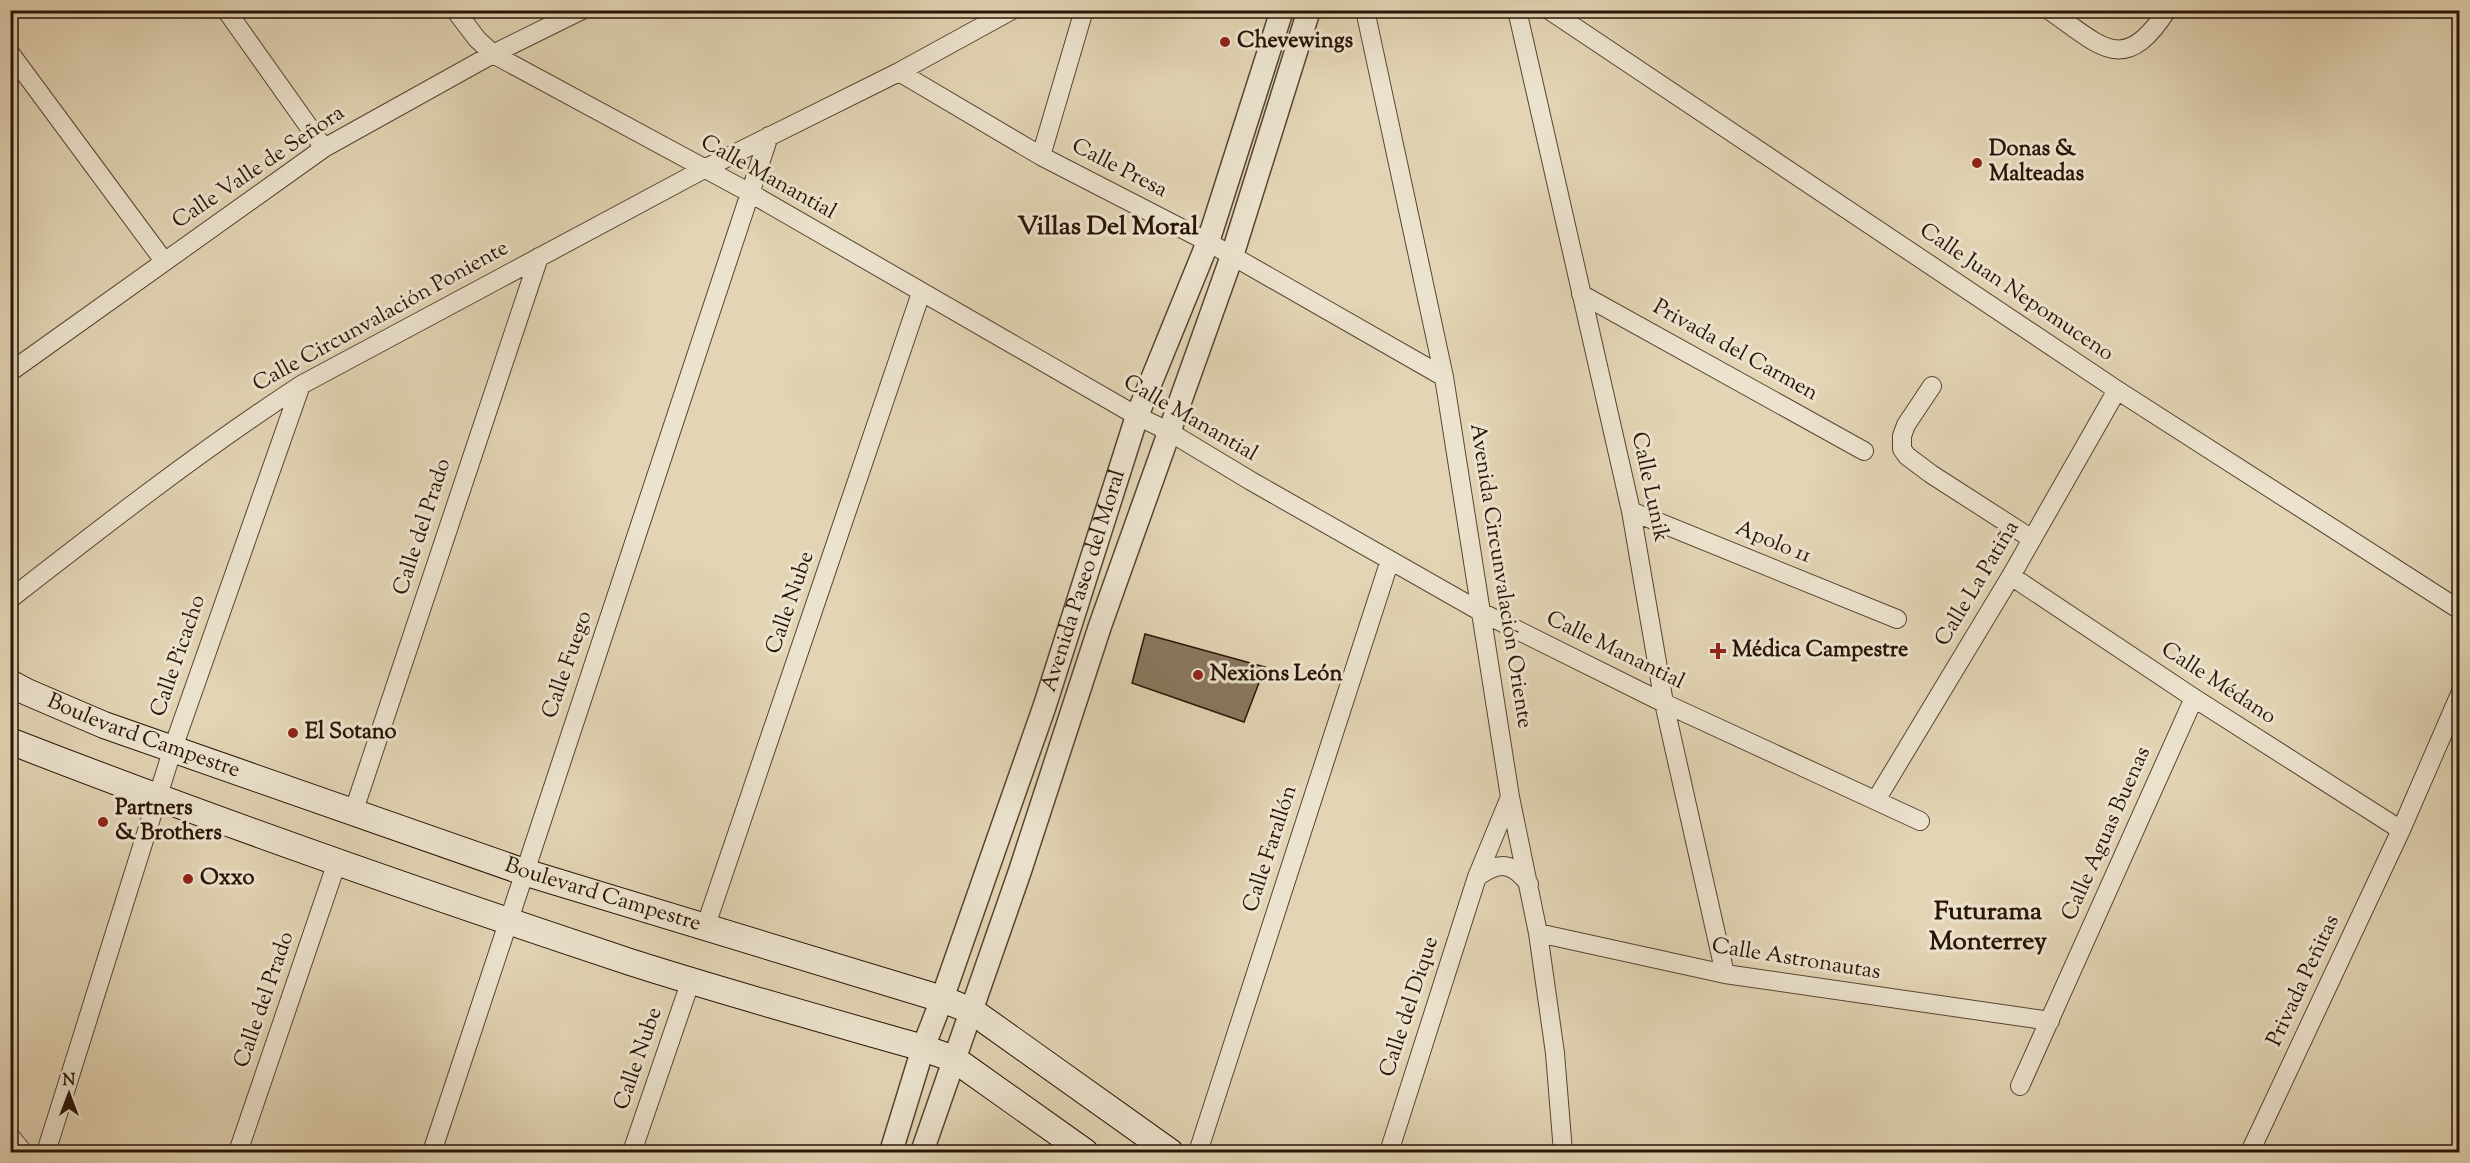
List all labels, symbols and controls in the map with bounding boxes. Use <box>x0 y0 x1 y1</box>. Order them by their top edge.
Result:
place label: Chevewings <box>1237 26 1353 58</box>
marker: Chevewings <box>1218 35 1232 49</box>
street label: Calle Valle de Señora <box>166 98 352 238</box>
street label: Calle Manantial <box>694 127 842 229</box>
street label: Calle Presa <box>1065 131 1173 207</box>
place label: Donas & Malteadas <box>1989 134 2084 191</box>
marker: Donas & Malteadas <box>1970 156 1984 170</box>
district label: Villas Del Moral <box>1017 209 1199 246</box>
street label: Calle Juan Nepomuceno <box>1912 216 2120 370</box>
street label: Calle Circunvalación Poniente <box>247 233 515 401</box>
street label: Privada del Carmen <box>1646 292 1824 410</box>
street label: Calle Manantial <box>1117 367 1263 471</box>
street label: Avenida Circunvalación Oriente <box>1460 421 1540 731</box>
street label: Calle Lunik <box>1622 429 1676 545</box>
street label: Calle del Prado <box>386 454 460 600</box>
street label: Avenida Paseo del Moral <box>1034 466 1135 696</box>
street label: Apolo 11 <box>1730 513 1816 573</box>
street label: Calle La Patiña <box>1928 515 2028 653</box>
street label: Calle Nube <box>758 547 824 659</box>
street label: Calle Picacho <box>143 591 215 721</box>
street label: Calle Manantial <box>1540 604 1690 698</box>
street label: Calle Fuego <box>535 607 601 723</box>
place label: Médica Campestre <box>1732 635 1908 667</box>
street label: Calle Médano <box>2154 635 2282 733</box>
marker: Médica Campestre <box>1709 642 1727 660</box>
place label: Nexions León <box>1210 659 1342 691</box>
marker: Nexions León <box>1191 668 1205 682</box>
street label: Boulevard Campestre <box>42 686 244 787</box>
place label: El Sotano <box>305 717 397 749</box>
marker: El Sotano <box>286 726 300 740</box>
street label: Calle Aguas Buenas <box>2054 742 2160 926</box>
street label: Calle Farallón <box>1235 781 1307 917</box>
place label: Partners & Brothers <box>115 793 222 850</box>
marker: Partners & Brothers <box>96 815 110 829</box>
street label: Boulevard Campestre <box>500 850 705 941</box>
place label: Oxxo <box>200 863 255 895</box>
marker: Oxxo <box>181 872 195 886</box>
district label: Futurama Monterrey <box>1929 894 2047 961</box>
street label: Privada Peñitas <box>2259 910 2349 1052</box>
street label: Calle del Prado <box>227 928 303 1072</box>
street label: Calle Astronautas <box>1709 931 1883 989</box>
street label: Calle del Dique <box>1372 932 1448 1082</box>
street label: Calle Nube <box>606 1003 672 1115</box>
north arrow <box>39 1064 99 1124</box>
text: N <box>63 1070 76 1093</box>

